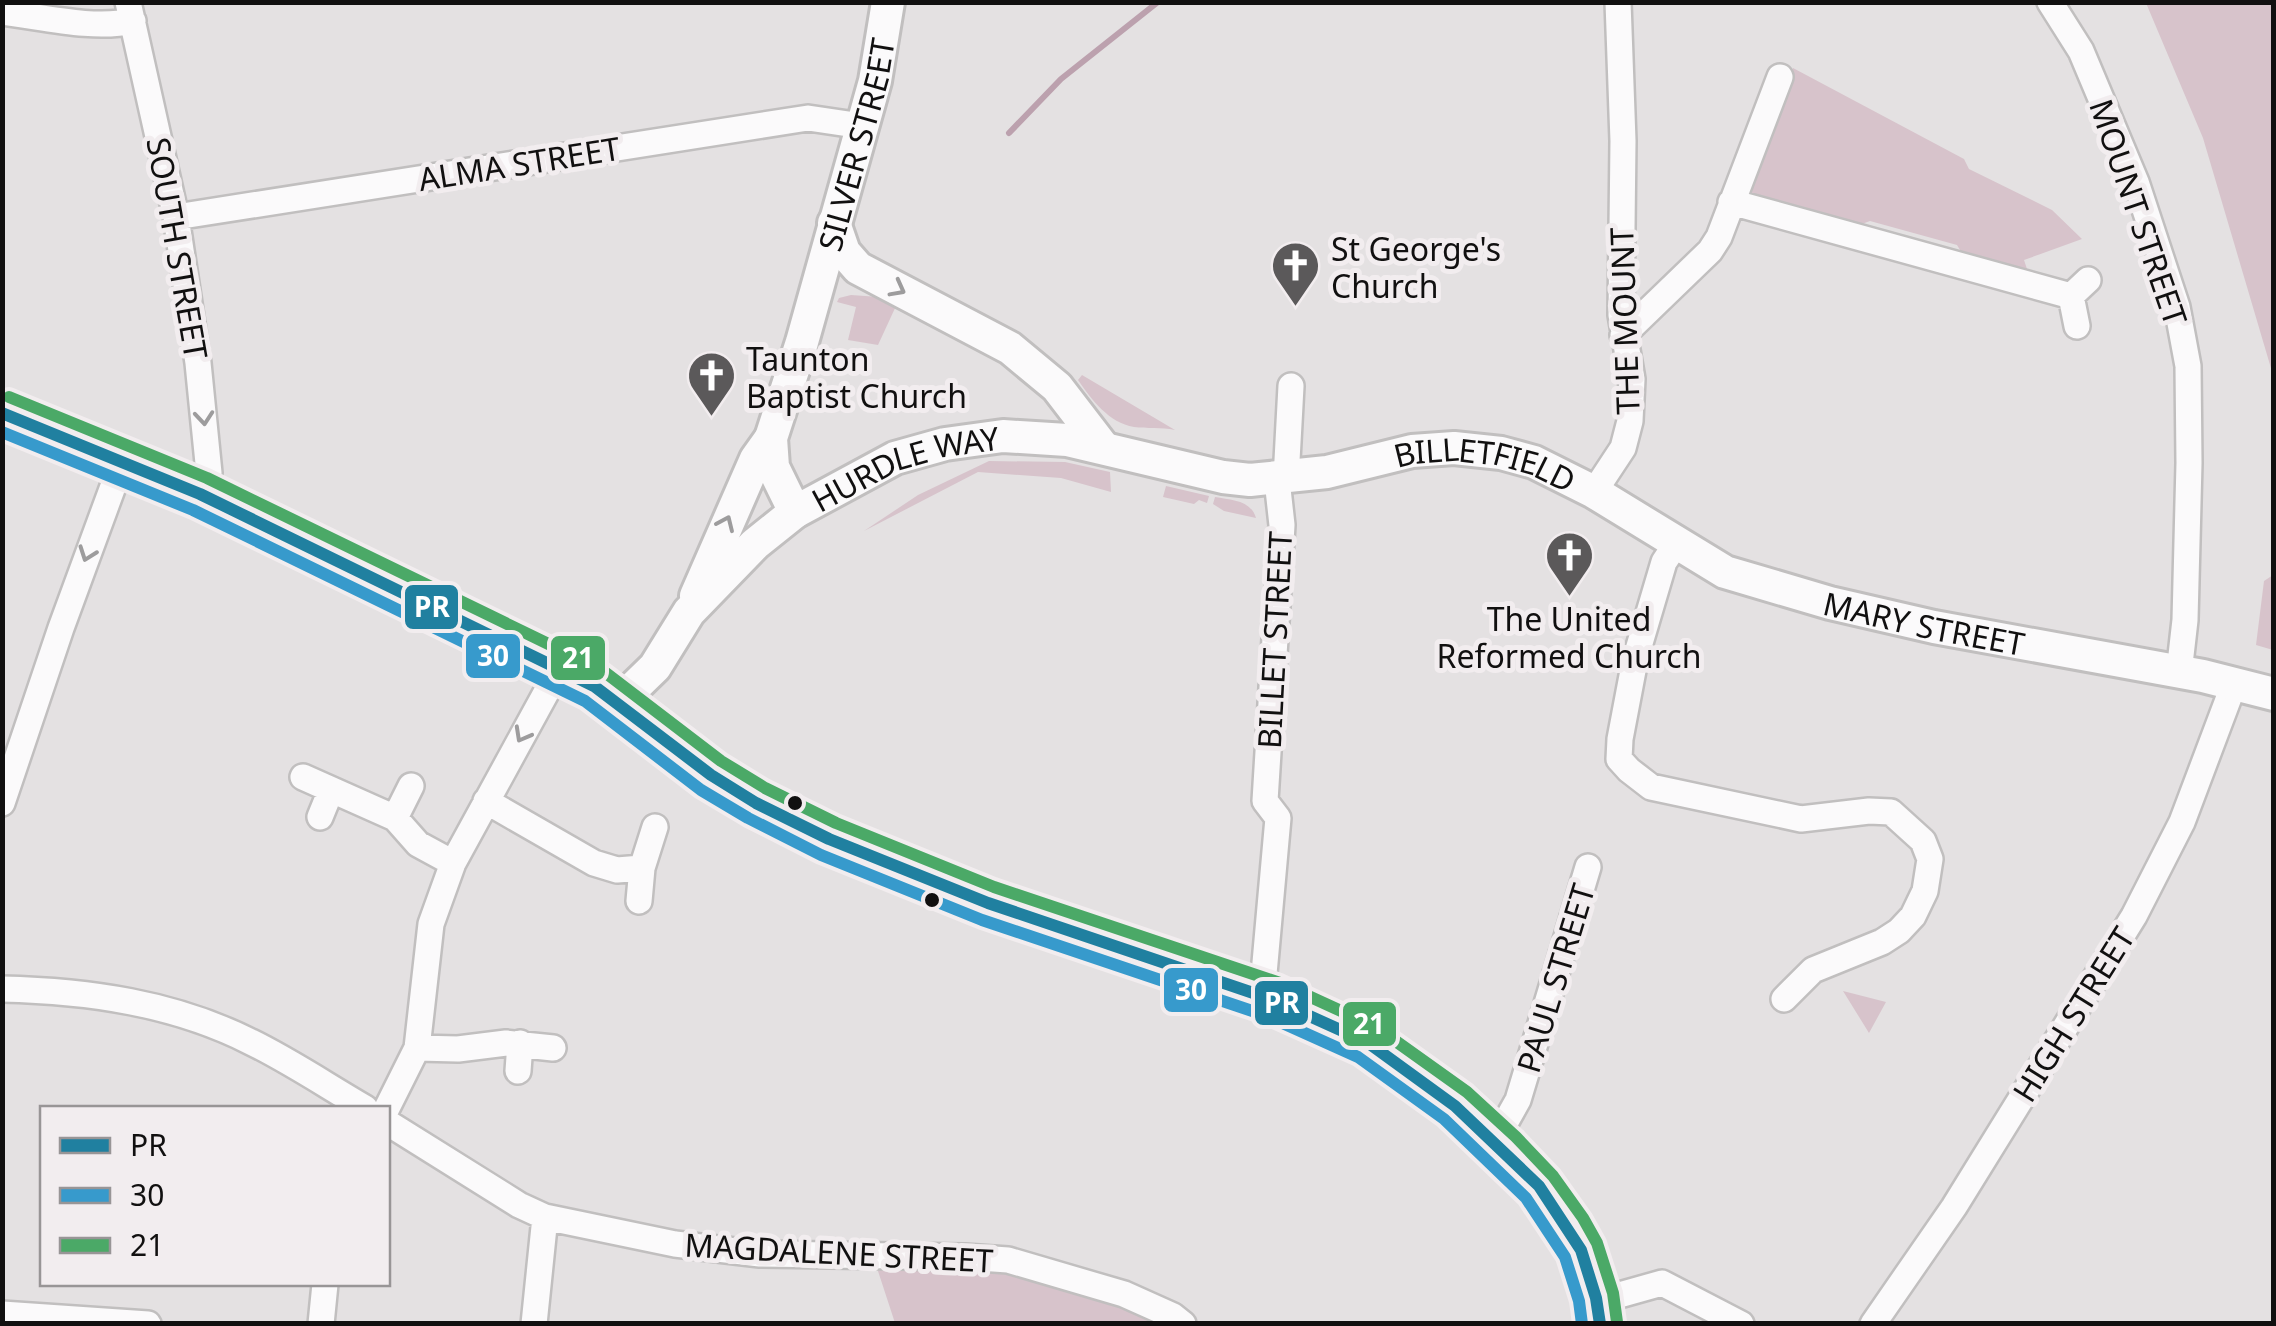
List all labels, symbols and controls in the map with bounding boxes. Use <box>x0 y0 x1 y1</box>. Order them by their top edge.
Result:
street label: SILVER STREET <box>807 35 903 256</box>
street label: MOUNT STREET <box>2080 93 2198 331</box>
street label: ALMA STREET <box>415 126 623 200</box>
street label: SOUTH STREET <box>137 134 219 362</box>
place label: St George's Church <box>1331 227 1501 307</box>
street label: THE MOUNT <box>1599 227 1649 415</box>
church icon: St George's Church <box>1270 240 1322 308</box>
one-way arrow <box>888 277 906 297</box>
place label: Taunton Baptist Church <box>746 337 967 417</box>
church icon: Taunton Baptist Church <box>685 350 737 418</box>
one-way arrow <box>192 410 214 426</box>
street label: HURDLE WAY <box>804 415 1003 521</box>
street label: BILLETFIELD <box>1389 426 1583 501</box>
one-way arrow <box>714 515 734 533</box>
street label: BILLET STREET <box>1247 530 1301 750</box>
church icon: The United Reformed Church <box>1543 530 1595 598</box>
one-way arrow <box>78 544 99 561</box>
street label: MARY STREET <box>1819 581 2028 665</box>
line badge: PR <box>403 583 460 631</box>
text: PR <box>414 587 451 625</box>
place label: The United Reformed Church <box>1437 597 1702 677</box>
line badge: 30 <box>464 632 522 680</box>
line badge: 21 <box>549 634 607 682</box>
text: 30 <box>477 636 509 674</box>
text: 21 <box>562 638 594 676</box>
one-way arrow <box>515 725 535 743</box>
unlabelled marker <box>785 793 805 813</box>
street label: PAUL STREET <box>1506 878 1604 1078</box>
unlabelled marker <box>922 890 942 910</box>
street label: HIGH STREET <box>2002 918 2144 1110</box>
line badge: 30 <box>1162 966 1220 1014</box>
text: 30 <box>1175 970 1207 1008</box>
line badge: PR <box>1253 979 1310 1027</box>
text: PR <box>1264 983 1301 1021</box>
line badge: 21 <box>1341 1000 1398 1048</box>
text: 21 <box>1353 1004 1385 1042</box>
legend <box>40 1106 390 1286</box>
text: PR <box>130 1124 167 1165</box>
text: 30 <box>130 1174 164 1215</box>
street label: MAGDALENE STREET <box>684 1222 995 1282</box>
text: 21 <box>130 1224 164 1265</box>

